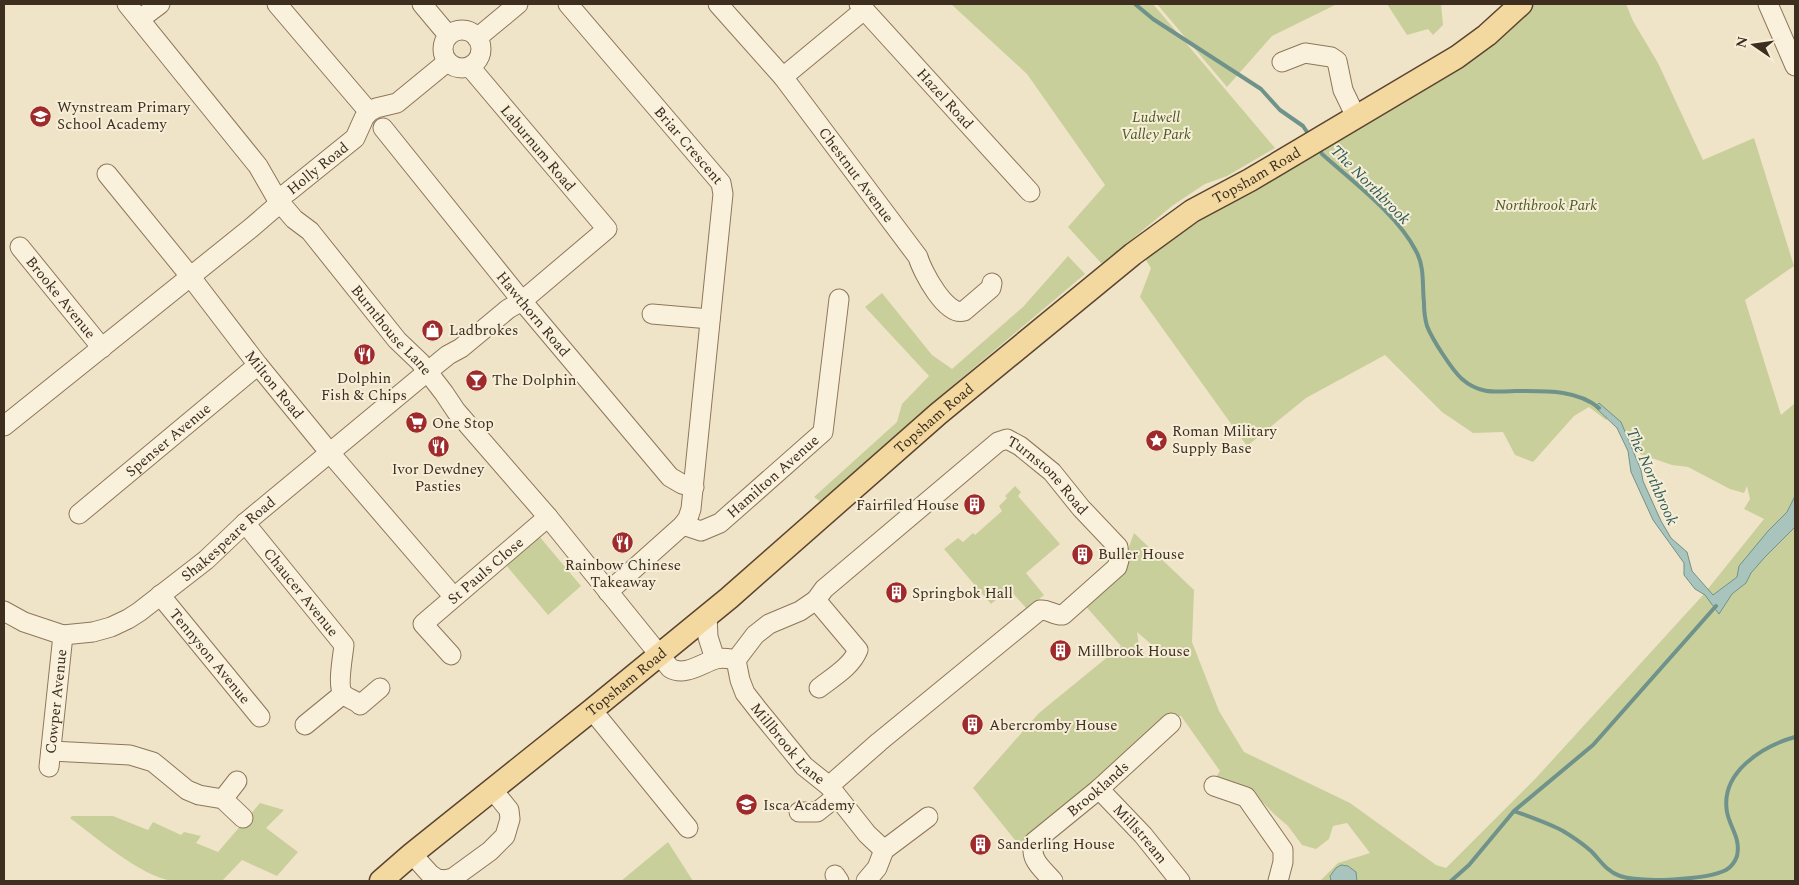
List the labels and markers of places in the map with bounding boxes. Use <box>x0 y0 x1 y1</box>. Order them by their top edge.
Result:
place label: Wynstream Primary School Academy <box>57 96 191 136</box>
school or university icon: Wynstream Primary School Academy <box>29 104 53 128</box>
shop icon: Ladbrokes <box>421 318 445 342</box>
place label: Ladbrokes <box>449 319 518 342</box>
restaurant icon: Dolphin Fish & Chips <box>352 343 376 367</box>
place label: Dolphin Fish & Chips <box>321 367 407 407</box>
bar icon: The Dolphin <box>464 368 488 392</box>
place label: The Dolphin <box>492 369 577 392</box>
supermarket icon: One Stop <box>404 411 428 435</box>
place label: One Stop <box>432 412 494 435</box>
place label: Roman Military Supply Base <box>1172 420 1277 460</box>
place icon: Roman Military Supply Base <box>1144 428 1168 452</box>
restaurant icon: Ivor Dewdney Pasties <box>426 434 450 458</box>
place label: Ivor Dewdney Pasties <box>392 458 485 498</box>
building icon: Fairfiled House <box>963 493 987 517</box>
place label: Fairfiled House <box>856 494 959 517</box>
restaurant icon: Rainbow Chinese Takeaway <box>611 530 635 554</box>
building icon: Buller House <box>1070 542 1094 566</box>
place label: Buller House <box>1098 543 1184 566</box>
place label: Rainbow Chinese Takeaway <box>565 554 681 594</box>
building icon: Springbok Hall <box>884 581 908 605</box>
place label: Springbok Hall <box>912 582 1013 605</box>
building icon: Millbrook House <box>1049 639 1073 663</box>
place label: Millbrook House <box>1077 640 1190 663</box>
building icon: Abercromby House <box>961 713 985 737</box>
place label: Abercromby House <box>989 714 1117 737</box>
school or university icon: Isca Academy <box>735 793 759 817</box>
place label: Isca Academy <box>763 794 855 817</box>
building icon: Sanderling House <box>969 832 993 856</box>
place label: Sanderling House <box>997 833 1115 856</box>

